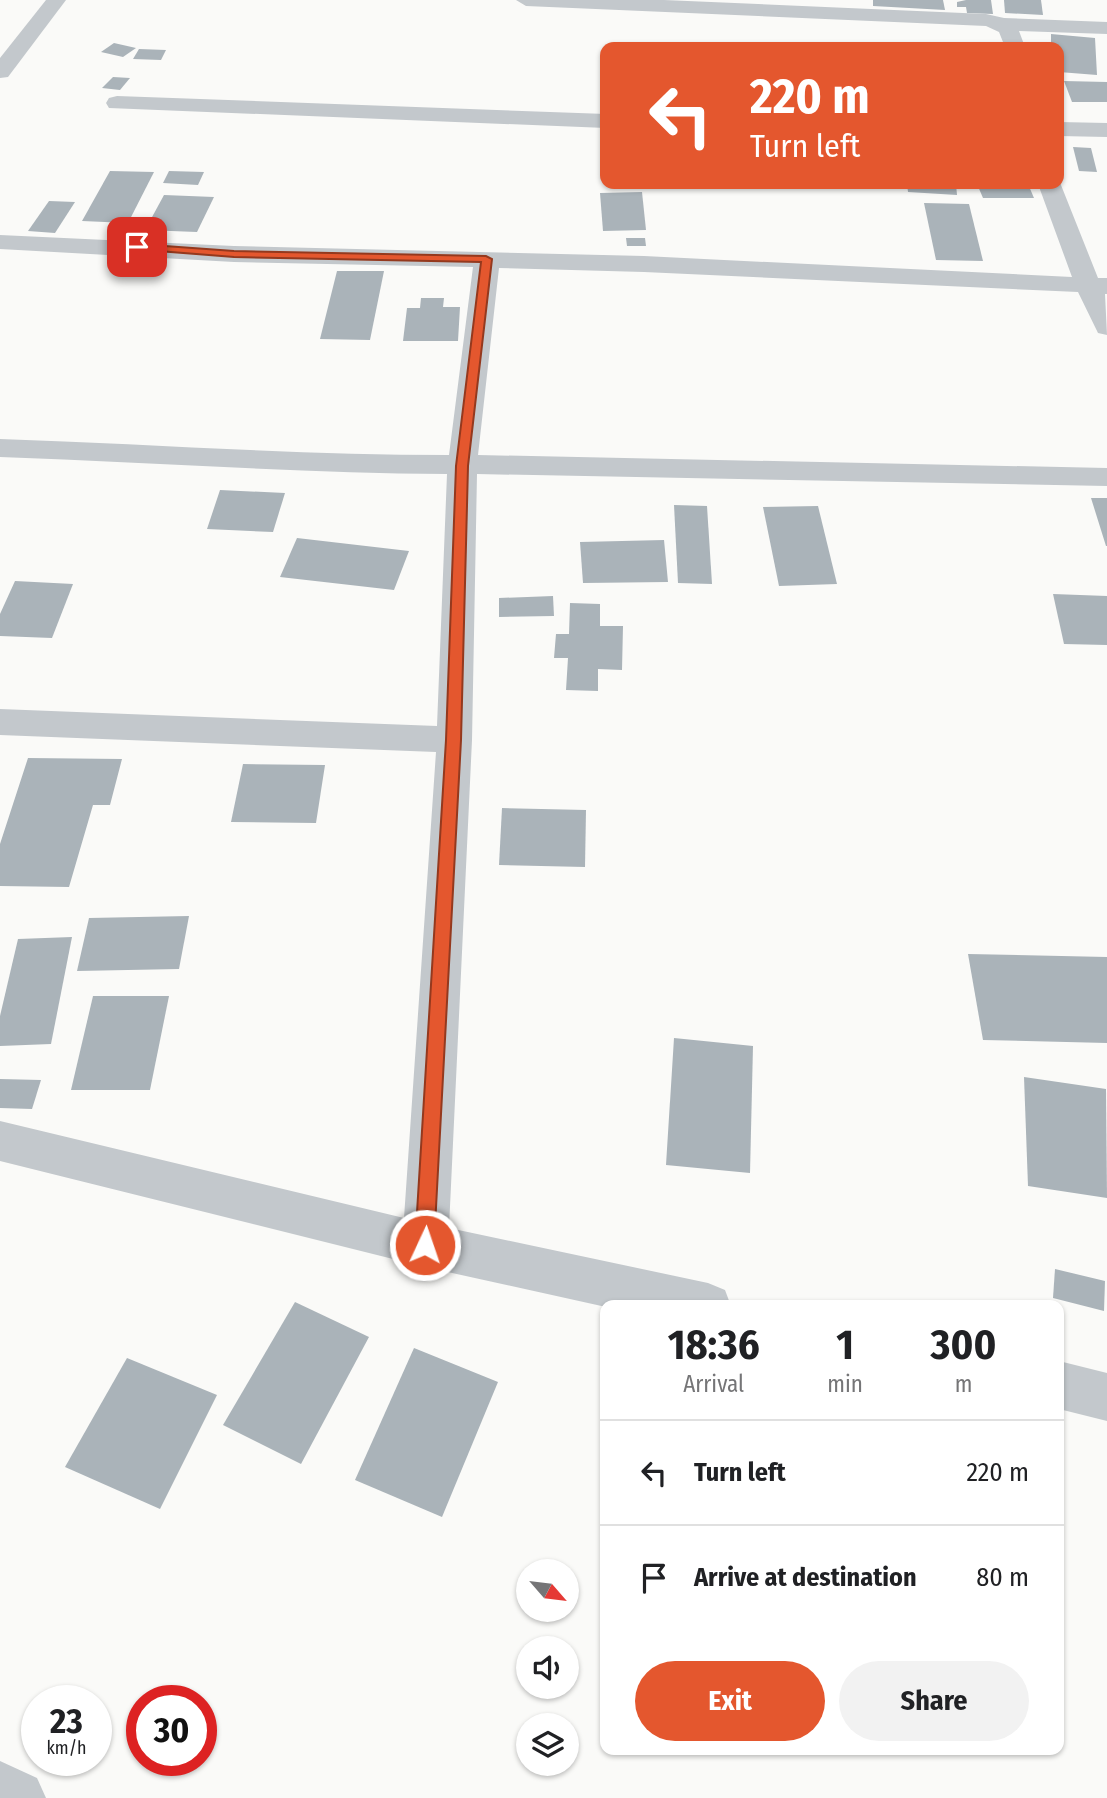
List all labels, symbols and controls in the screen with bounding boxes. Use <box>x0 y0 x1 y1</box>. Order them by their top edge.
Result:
text: 220 m <box>750 67 870 126</box>
icon: left <box>635 70 726 161</box>
text: Turn left <box>750 127 860 165</box>
pin <box>107 217 167 277</box>
icon: arrive <box>118 228 156 266</box>
position arrow <box>388 1208 462 1282</box>
text: 18:36 <box>668 1320 760 1370</box>
text: 1 <box>836 1320 854 1370</box>
text: 300 <box>931 1320 996 1370</box>
text: Arrival <box>683 1370 744 1398</box>
text: min <box>827 1370 863 1398</box>
text: m <box>955 1370 972 1398</box>
icon: left <box>635 1454 673 1492</box>
text: Turn left <box>694 1457 786 1488</box>
text: 220 m <box>966 1457 1029 1488</box>
north arrow <box>516 1559 579 1622</box>
map controls <box>516 1559 579 1776</box>
icon: arrive <box>635 1559 673 1597</box>
text: Arrive at destination <box>694 1562 917 1593</box>
text: 80 m <box>976 1562 1029 1593</box>
button: sound <box>516 1636 579 1699</box>
button: Exit <box>635 1661 825 1741</box>
button: Share <box>839 1661 1029 1741</box>
speed limit sign: 30 <box>126 1685 217 1776</box>
text: 23 <box>50 1700 83 1742</box>
button: layers <box>516 1713 579 1776</box>
text: km/h <box>46 1737 87 1759</box>

